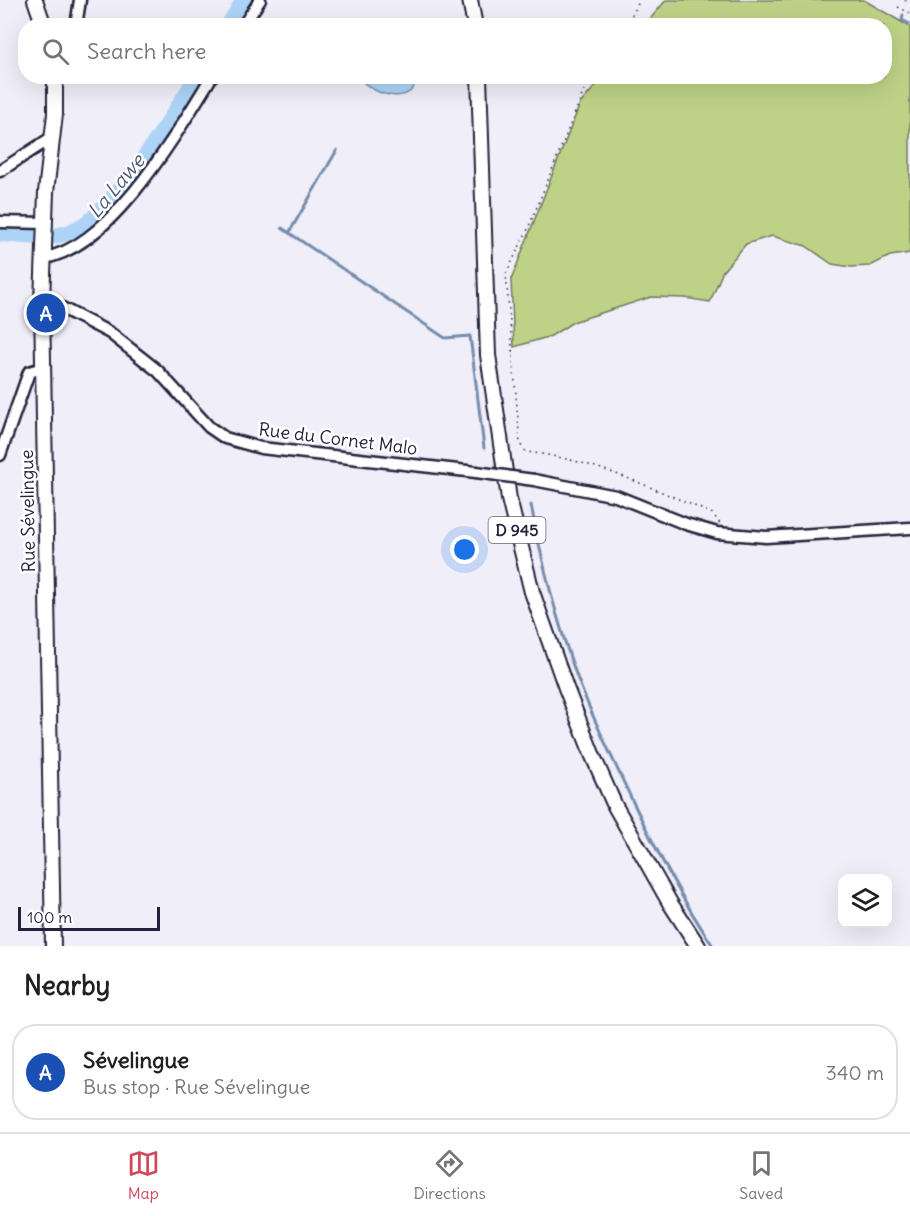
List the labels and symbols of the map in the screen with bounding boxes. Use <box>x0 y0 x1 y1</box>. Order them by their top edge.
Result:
water label: La Lawe <box>82 148 150 223</box>
pin: A <box>26 290 66 336</box>
street label: Rue du Cornet Malo <box>257 417 419 460</box>
street label: Rue Sévelingue <box>15 450 40 572</box>
road number: D 945 <box>488 517 546 543</box>
your location <box>450 535 479 564</box>
scale bar <box>18 904 160 932</box>

